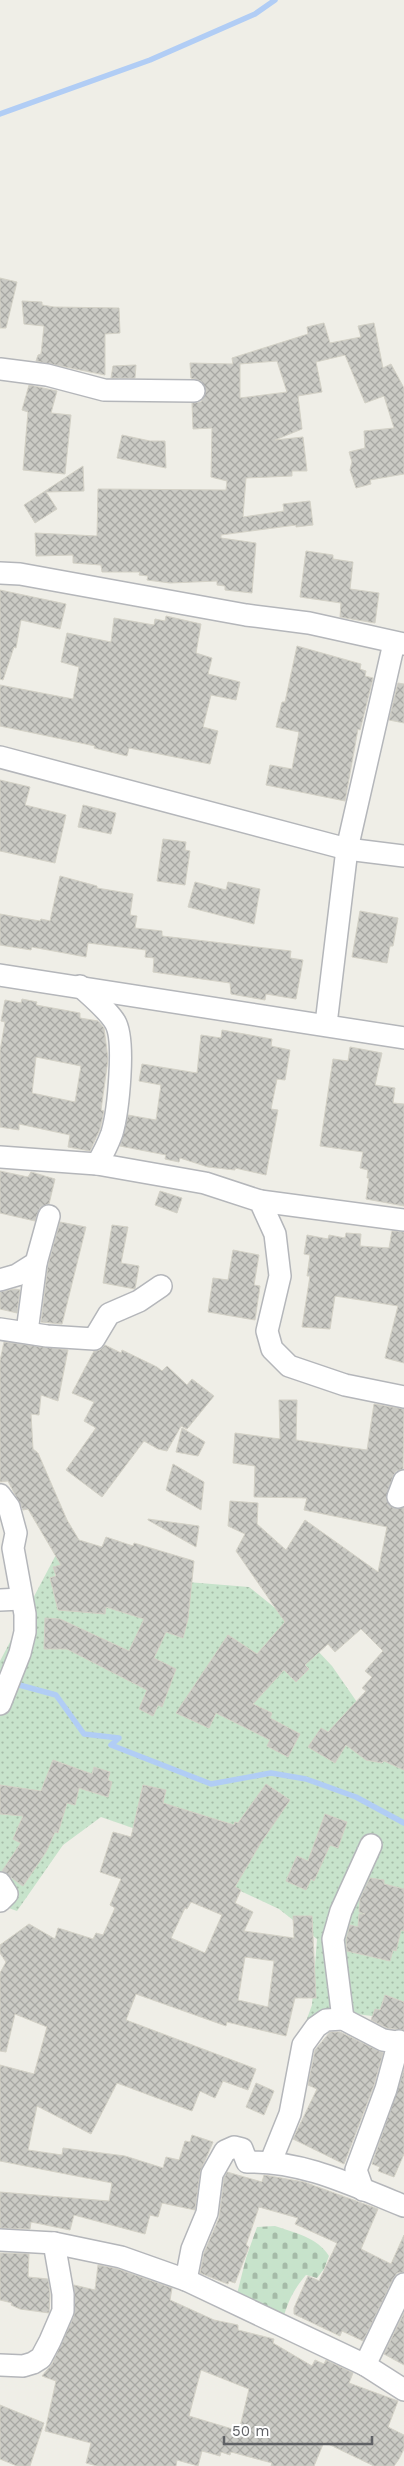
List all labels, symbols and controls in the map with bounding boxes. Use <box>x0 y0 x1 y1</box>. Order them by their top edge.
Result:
scale bar <box>224 2414 372 2446</box>
text: 50 m <box>232 2422 269 2440</box>

